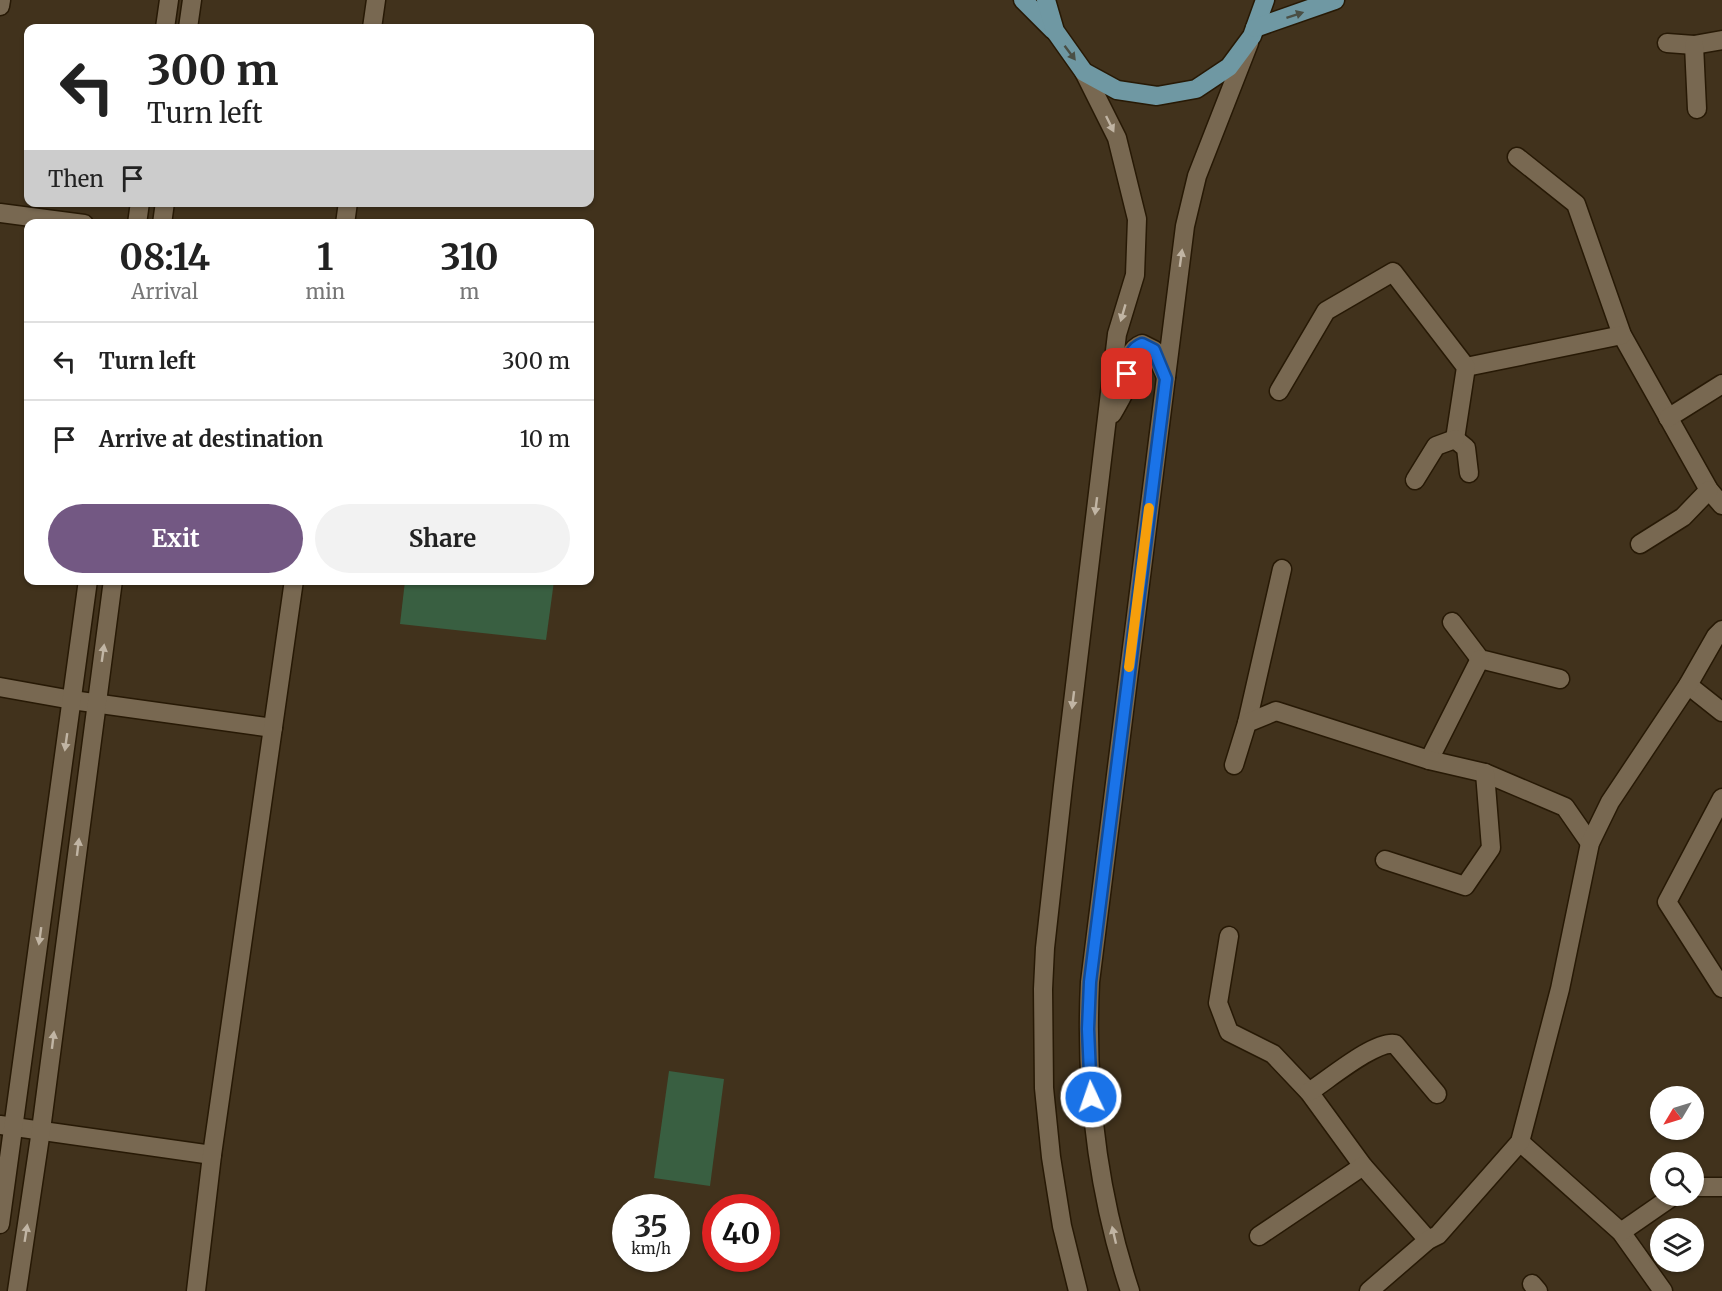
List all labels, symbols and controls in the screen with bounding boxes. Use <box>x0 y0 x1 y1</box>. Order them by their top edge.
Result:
one-way arrow <box>1286 9 1304 19</box>
text: 300 m <box>147 44 279 96</box>
one-way arrow <box>1063 45 1075 60</box>
icon: left <box>48 48 126 126</box>
text: Turn left <box>147 96 262 130</box>
one-way arrow <box>1106 116 1115 133</box>
icon: arrive <box>116 162 149 195</box>
text: Then <box>48 165 104 193</box>
text: 08:14 <box>119 235 210 280</box>
text: 1 <box>317 235 334 280</box>
text: 310 <box>440 235 499 280</box>
one-way arrow <box>1176 248 1185 267</box>
text: Arrival <box>131 279 198 304</box>
text: min <box>305 279 345 304</box>
text: m <box>460 279 479 304</box>
one-way arrow <box>1118 304 1127 322</box>
icon: left <box>48 345 81 378</box>
text: Turn left <box>99 347 196 375</box>
text: 300 m <box>502 347 570 375</box>
pin <box>1101 348 1152 399</box>
icon: arrive <box>1110 357 1143 390</box>
icon: arrive <box>48 423 81 456</box>
text: Arrive at destination <box>99 425 323 453</box>
text: 10 m <box>520 425 570 453</box>
one-way arrow <box>1092 497 1101 516</box>
button: Exit <box>48 504 303 573</box>
button: Share <box>315 504 570 573</box>
one-way arrow <box>98 644 107 663</box>
one-way arrow <box>1068 690 1078 709</box>
one-way arrow <box>61 733 70 752</box>
one-way arrow <box>73 837 82 856</box>
one-way arrow <box>35 926 44 945</box>
one-way arrow <box>48 1030 57 1049</box>
position arrow <box>1059 1065 1123 1129</box>
north arrow <box>1650 1086 1704 1140</box>
map controls <box>1650 1086 1704 1272</box>
button: search <box>1650 1152 1704 1206</box>
speed limit sign: 40 <box>702 1194 780 1272</box>
text: 35 <box>634 1207 668 1245</box>
button: layers <box>1650 1218 1704 1272</box>
one-way arrow <box>21 1224 30 1243</box>
one-way arrow <box>1109 1225 1118 1244</box>
text: km/h <box>631 1239 671 1258</box>

